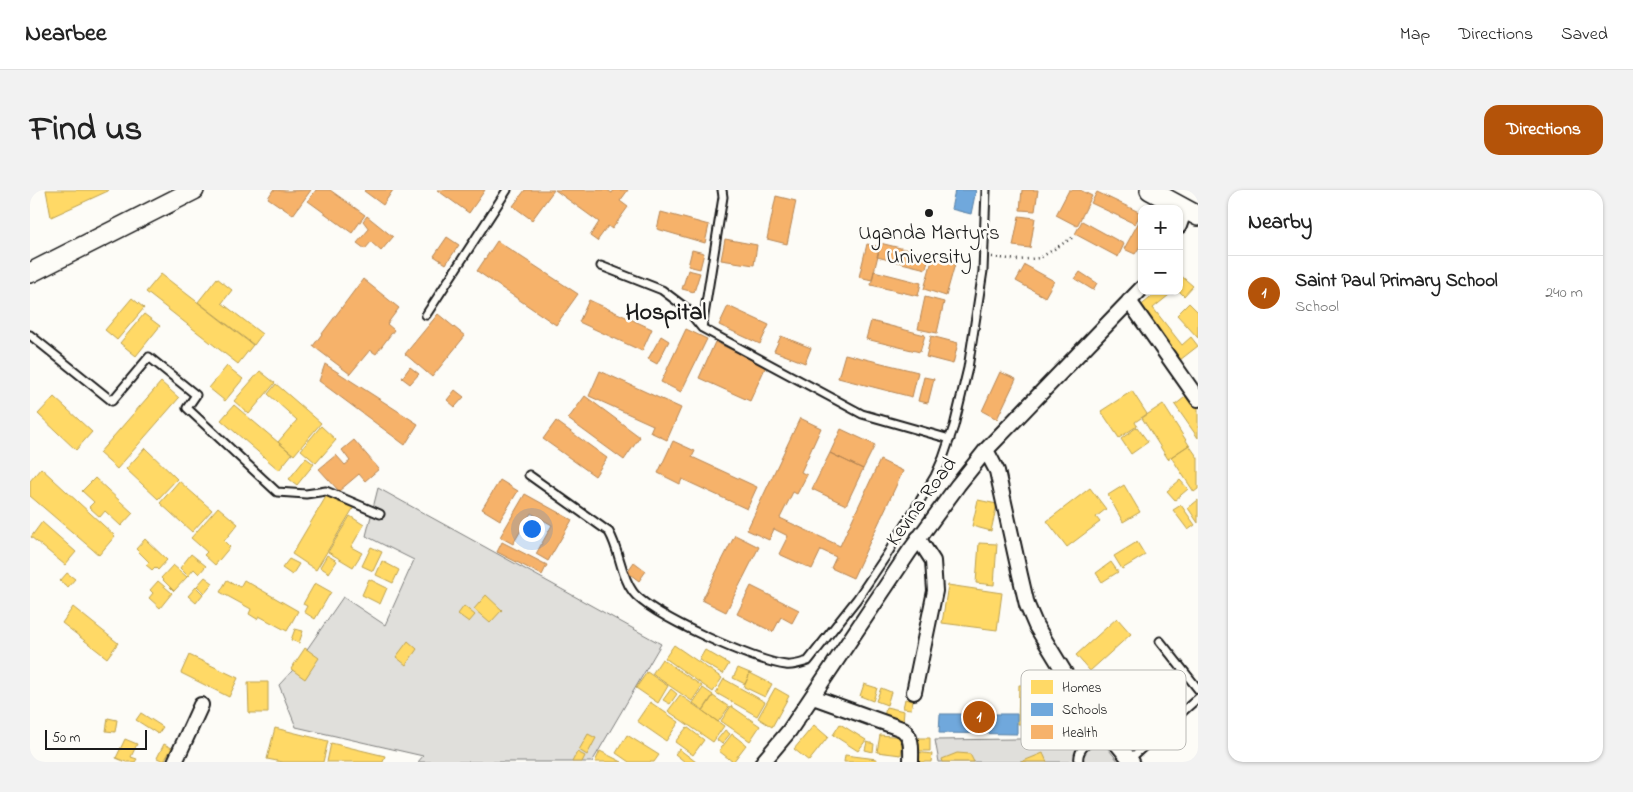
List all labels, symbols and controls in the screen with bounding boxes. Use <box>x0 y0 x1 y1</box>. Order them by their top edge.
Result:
text: Nearbee <box>25 17 107 52</box>
text: Map <box>1400 22 1430 48</box>
text: Directions <box>1458 22 1533 48</box>
text: Saved <box>1561 22 1608 48</box>
text: Find us <box>30 105 142 156</box>
button: Directions <box>1484 105 1603 155</box>
map controls <box>1138 205 1183 295</box>
button: + <box>1138 205 1183 250</box>
marker: Uganda Martyr's University <box>923 207 935 219</box>
text: Nearby <box>1248 208 1312 238</box>
place label: Uganda Martyr's University <box>858 219 1000 275</box>
button: − <box>1138 250 1183 295</box>
text: Saint Paul Primary School <box>1295 268 1498 295</box>
text: 1 <box>1261 281 1267 305</box>
text: 240 m <box>1545 281 1583 305</box>
text: School <box>1295 295 1339 319</box>
district label: Hospital <box>625 296 707 331</box>
street label: Kevina Road <box>879 451 965 553</box>
your location <box>519 516 545 542</box>
legend <box>1021 670 1186 750</box>
text: Homes <box>1062 678 1102 699</box>
pin: 1 <box>963 698 995 736</box>
text: Schools <box>1062 700 1107 721</box>
text: Health <box>1062 723 1098 744</box>
scale bar <box>45 727 148 750</box>
text: 50 m <box>52 728 80 749</box>

